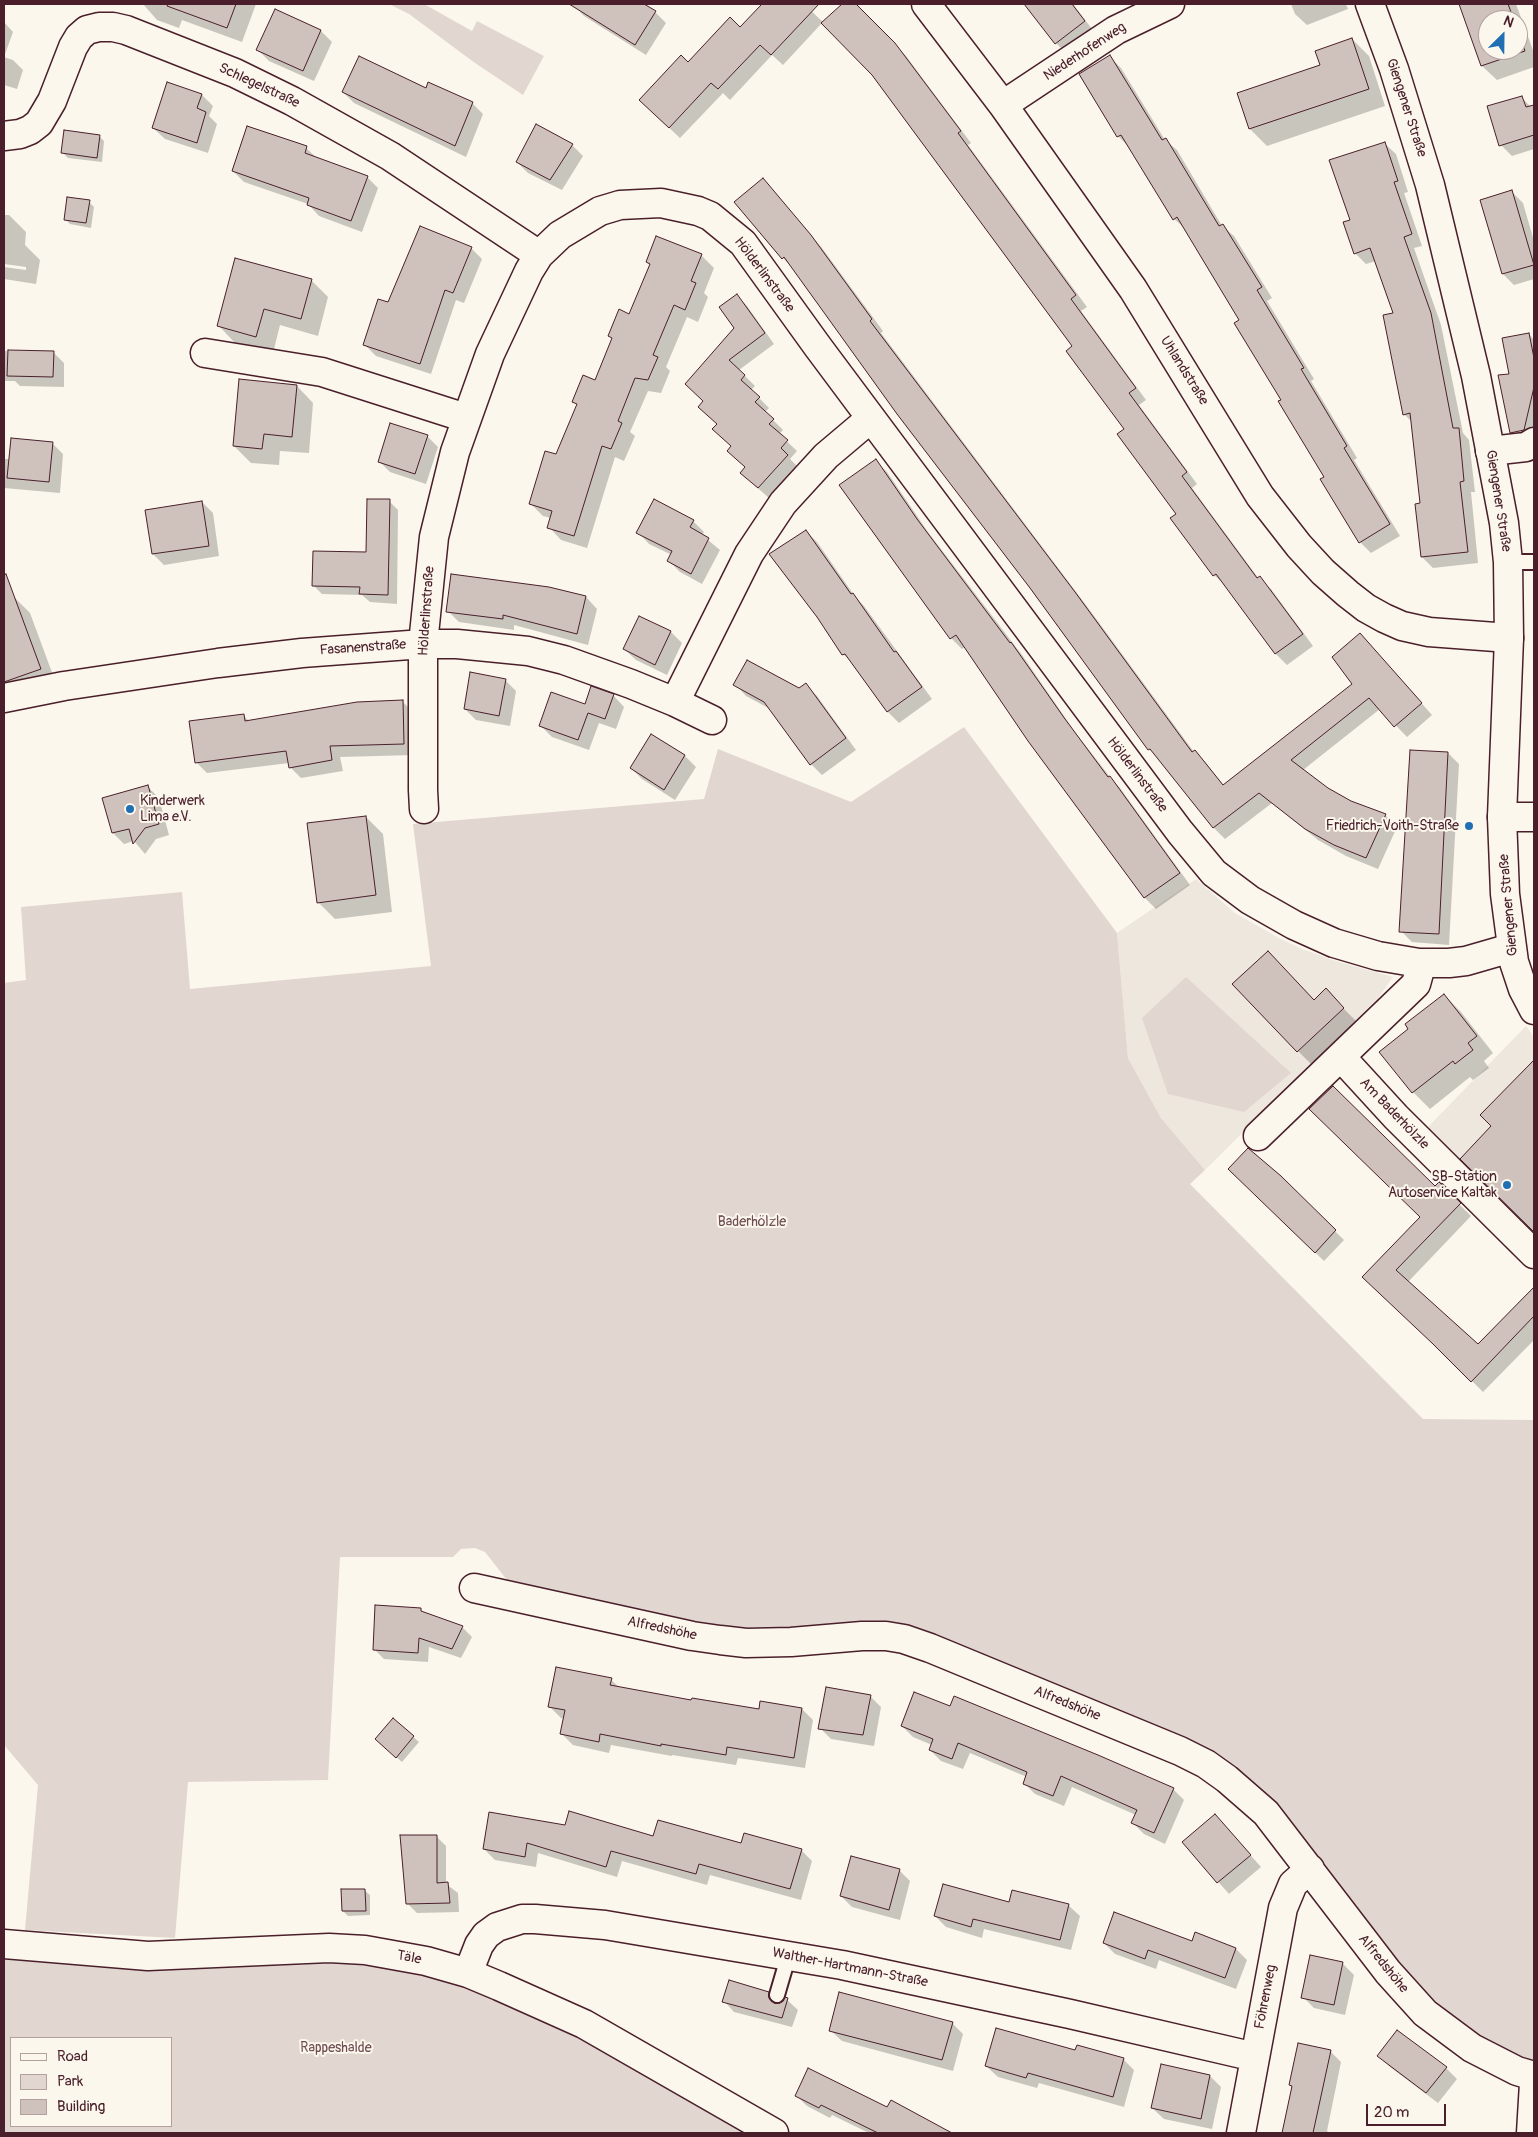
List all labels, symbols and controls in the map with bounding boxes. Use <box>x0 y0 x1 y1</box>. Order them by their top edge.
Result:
north arrow <box>1478 10 1528 60</box>
text: N <box>1501 12 1516 31</box>
street label: Niederhofenweg <box>1041 19 1129 85</box>
street label: Giengener Straße <box>1382 57 1430 159</box>
street label: Schlegelstraße <box>216 60 302 112</box>
street label: Hölderlinstraße <box>730 234 798 316</box>
street label: Uhlandstraße <box>1156 333 1212 409</box>
street label: Giengener Straße <box>1482 449 1514 553</box>
street label: Hölderlinstraße <box>415 566 439 656</box>
street label: Fasanenstraße <box>319 637 407 659</box>
street label: Hölderlinstraße <box>1103 734 1171 816</box>
place label: Kinderwerk Lima e.V. <box>140 793 205 826</box>
marker: Kinderwerk Lima e.V. <box>124 803 136 815</box>
place label: Friedrich-Voith-Straße <box>1326 818 1459 834</box>
marker: Friedrich-Voith-Straße <box>1463 820 1475 832</box>
street label: Giengener Straße <box>1496 853 1522 957</box>
street label: Am Baderhölzle <box>1356 1075 1432 1153</box>
place label: SB-Station Autoservice Kaltak <box>1388 1169 1497 1202</box>
marker: SB-Station Autoservice Kaltak <box>1501 1179 1513 1191</box>
park label: Baderhölzle <box>718 1214 786 1230</box>
street label: Alfredshöhe <box>626 1613 698 1645</box>
street label: Alfredshöhe <box>1031 1683 1103 1725</box>
street label: Alfredshöhe <box>1354 1931 1412 1997</box>
street label: Walther-Hartmann-Straße <box>771 1945 929 1991</box>
street label: Täle <box>395 1947 423 1969</box>
street label: Föhrenweg <box>1252 1963 1280 2031</box>
legend <box>10 2037 172 2127</box>
park label: Rappeshalde <box>300 2040 372 2056</box>
text: Road <box>57 2047 88 2066</box>
text: Park <box>57 2072 83 2091</box>
scale bar <box>1368 2094 1448 2126</box>
text: Building <box>57 2097 105 2116</box>
text: 20 m <box>1374 2103 1409 2122</box>

